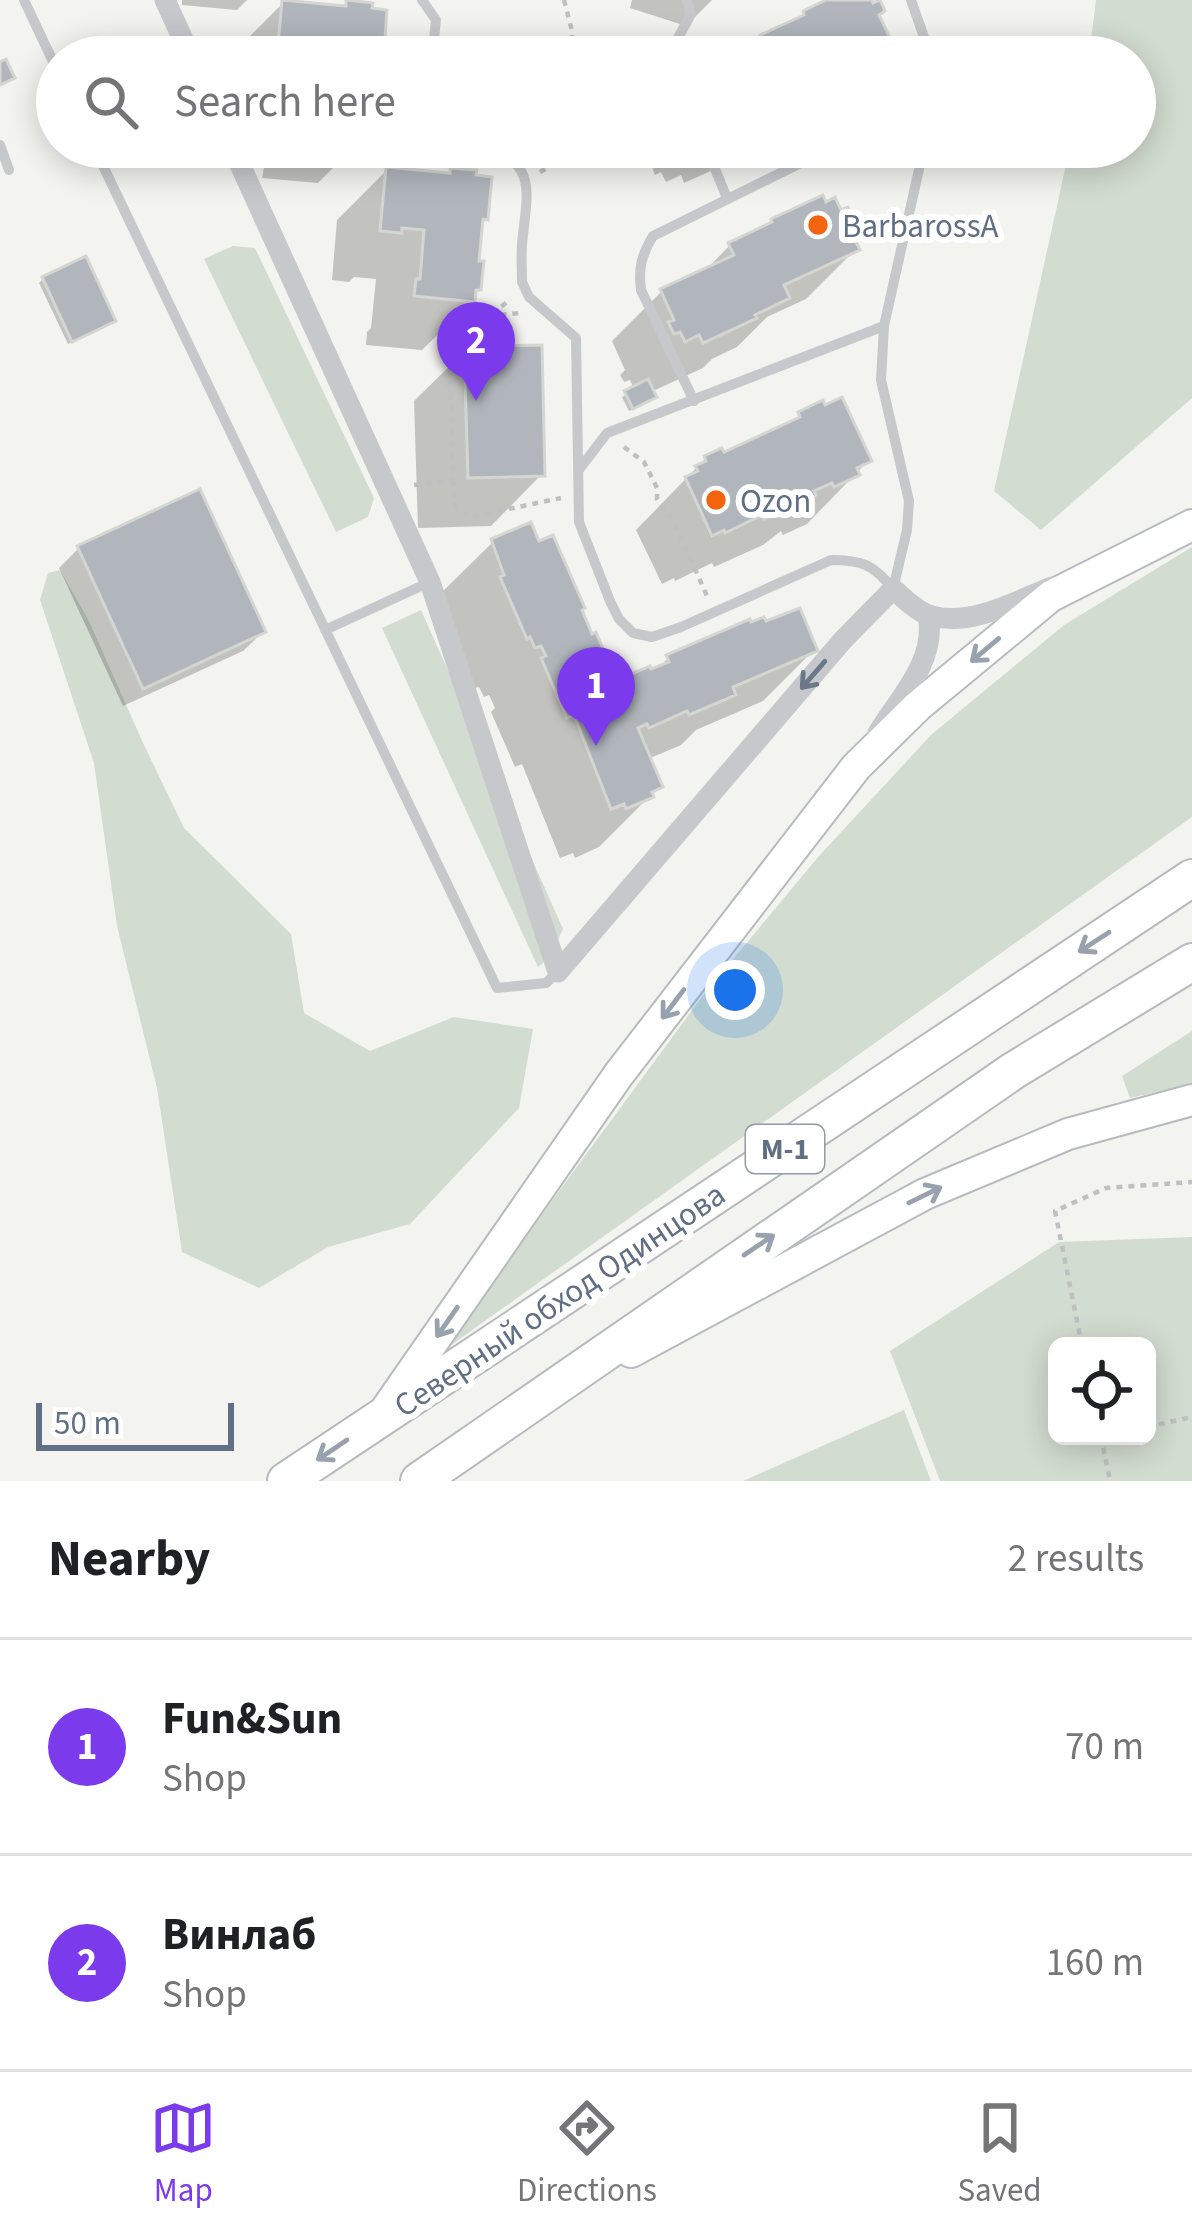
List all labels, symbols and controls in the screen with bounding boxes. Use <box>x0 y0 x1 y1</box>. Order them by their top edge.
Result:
search box <box>36 36 1156 168</box>
icon: search <box>78 69 144 135</box>
text: Search here <box>174 70 396 134</box>
place label: BarbarossA <box>842 203 999 250</box>
marker: BarbarossA <box>805 212 831 238</box>
pin: 2 <box>437 302 515 401</box>
place label: Ozon <box>740 478 811 525</box>
marker: Ozon <box>703 487 729 513</box>
one-way arrow <box>970 637 1002 663</box>
pin: 1 <box>557 647 635 746</box>
one-way arrow <box>800 659 828 690</box>
one-way arrow <box>1078 930 1112 955</box>
your location <box>705 960 765 1020</box>
one-way arrow <box>661 987 686 1020</box>
road number: М-1 <box>746 1125 824 1173</box>
street label: Северный обход Одинцова <box>385 1172 735 1429</box>
one-way arrow <box>906 1183 942 1205</box>
one-way arrow <box>742 1233 776 1258</box>
one-way arrow <box>435 1305 460 1338</box>
map controls <box>1048 1337 1156 1445</box>
button: locate <box>1048 1337 1156 1445</box>
scale bar <box>36 1397 234 1450</box>
text: 50 m <box>54 1400 121 1447</box>
one-way arrow <box>316 1438 350 1463</box>
text: Nearby <box>48 1523 210 1595</box>
text: 2 results <box>1008 1531 1144 1587</box>
text: Fun&Sun <box>162 1687 342 1751</box>
text: 1 <box>77 1719 97 1775</box>
text: 70 m <box>1065 1719 1144 1775</box>
text: Shop <box>162 1751 247 1807</box>
text: Винлаб <box>162 1903 316 1967</box>
text: 2 <box>77 1935 97 1991</box>
text: 160 m <box>1046 1935 1144 1991</box>
text: Shop <box>162 1967 247 2023</box>
tab: Map <box>150 2095 216 2214</box>
tab: Directions <box>517 2095 657 2214</box>
tab: Saved <box>957 2095 1042 2214</box>

